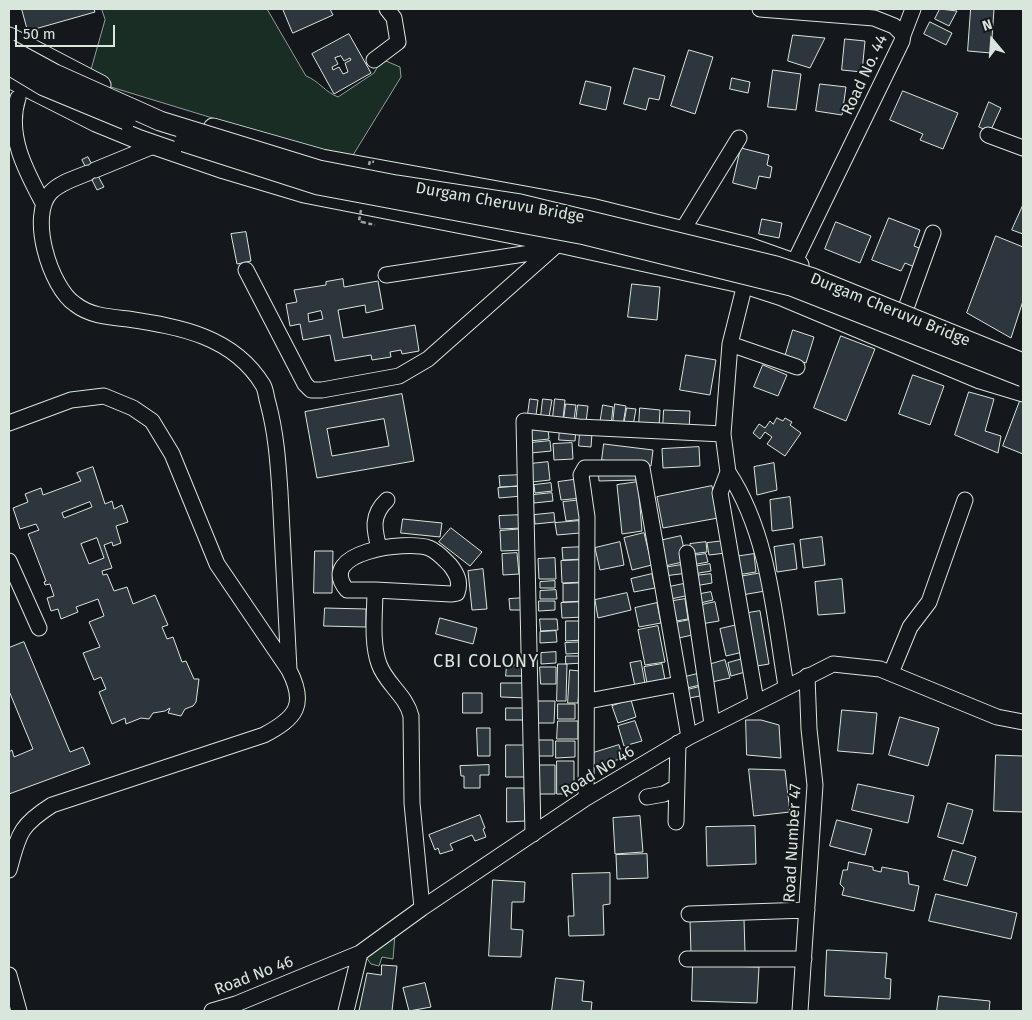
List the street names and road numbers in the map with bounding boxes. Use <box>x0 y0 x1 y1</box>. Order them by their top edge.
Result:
street label: Road No. 44 <box>838 32 892 118</box>
street label: Durgam Cheruvu Bridge <box>414 179 586 227</box>
street label: Durgam Cheruvu Bridge <box>807 269 973 351</box>
street label: Road No 46 <box>558 742 638 802</box>
street label: Road Number 47 <box>780 783 806 903</box>
street label: Road No 46 <box>212 952 296 1000</box>

